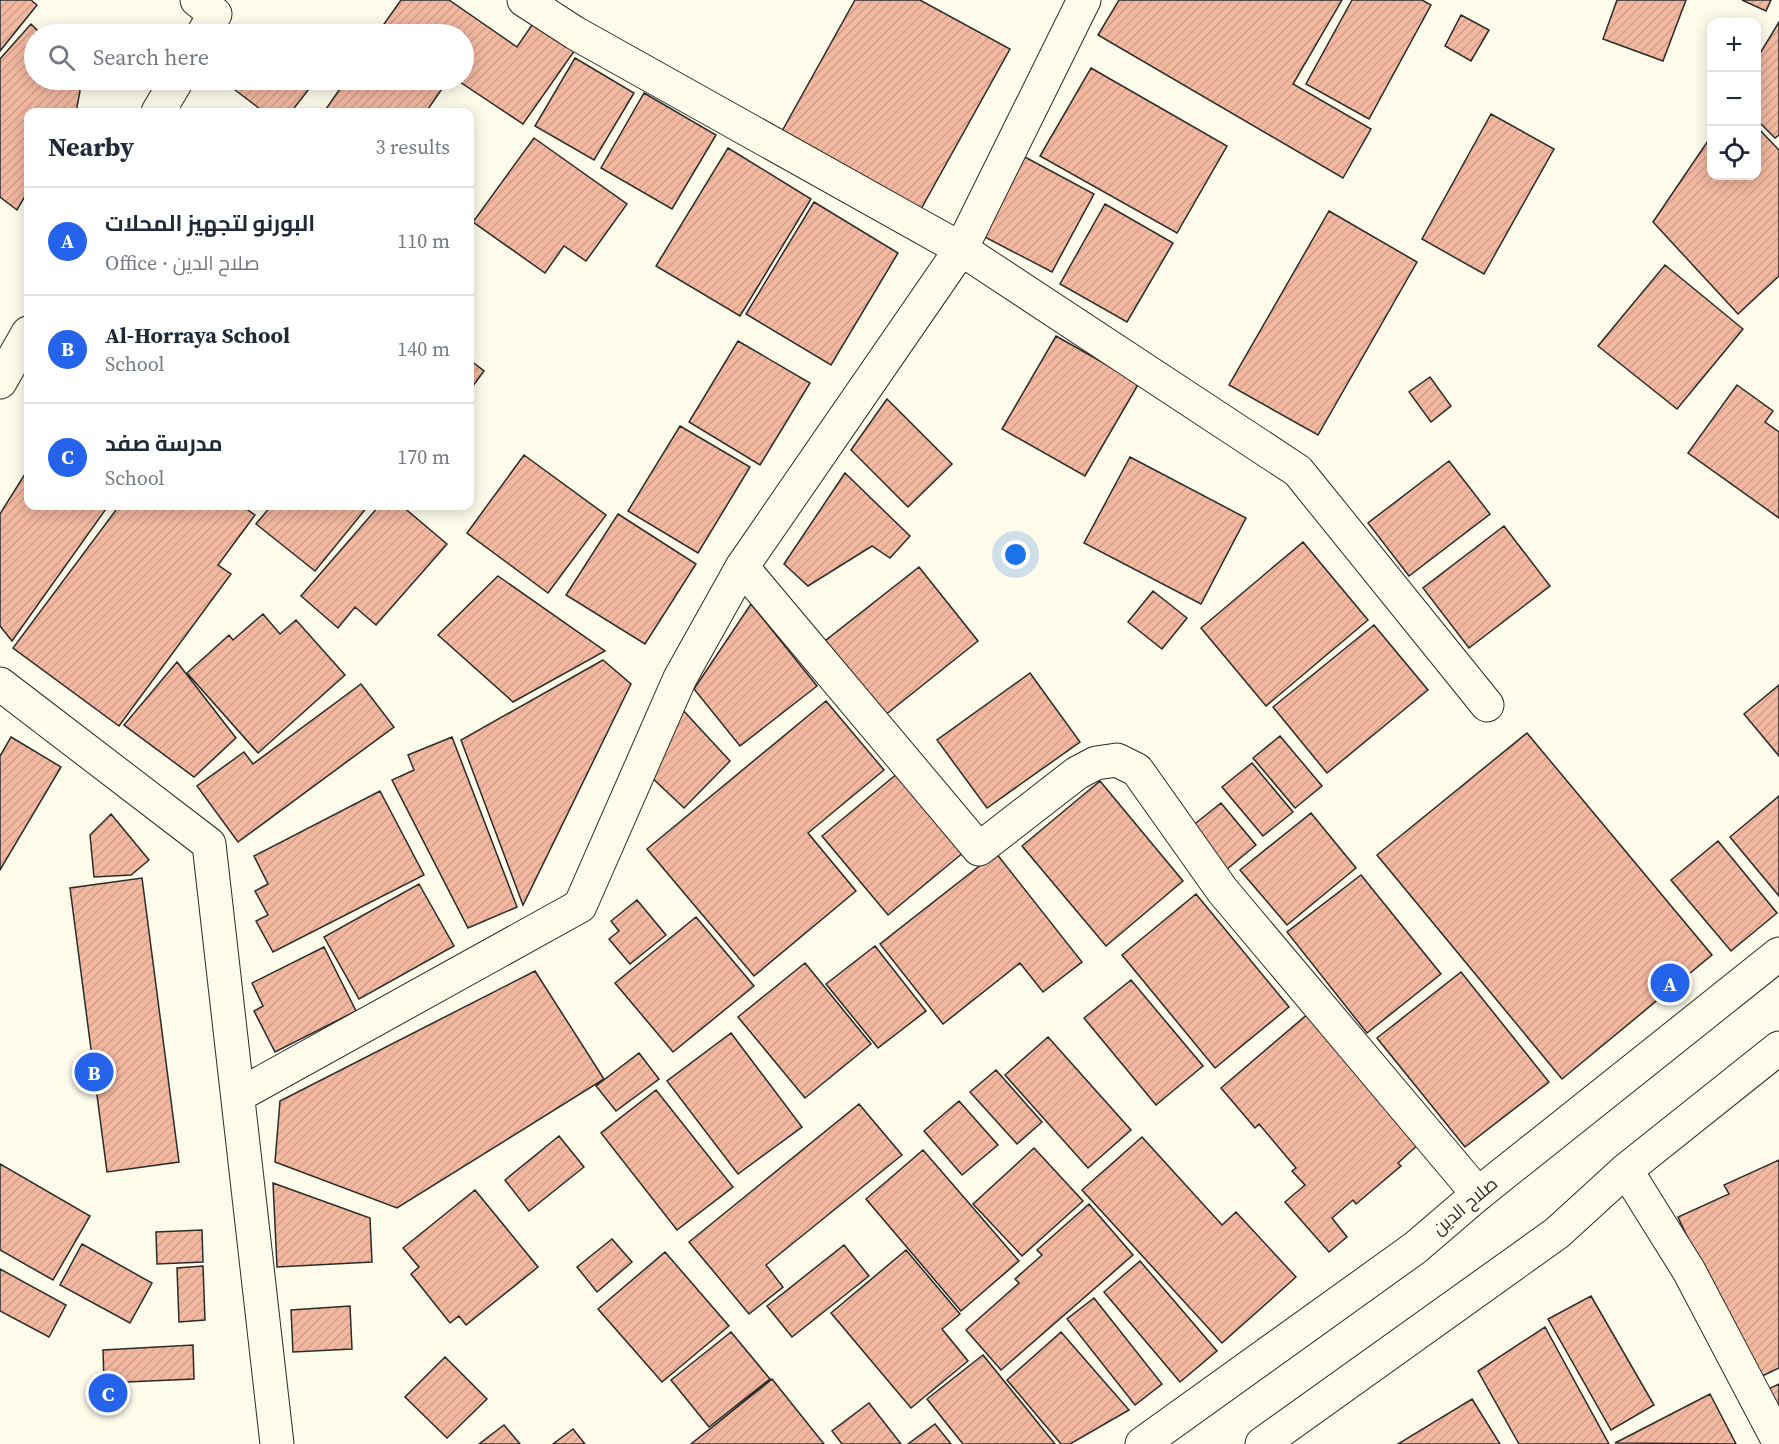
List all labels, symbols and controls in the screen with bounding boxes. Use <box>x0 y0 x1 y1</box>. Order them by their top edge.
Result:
map controls <box>1707 18 1761 180</box>
button: + <box>1707 18 1761 72</box>
search box <box>24 24 474 90</box>
icon: search <box>45 41 78 74</box>
text: Search here <box>93 42 209 72</box>
button: − <box>1707 72 1761 126</box>
button: locate <box>1707 126 1761 180</box>
text: Nearby <box>48 129 134 165</box>
text: 3 results <box>375 133 450 161</box>
text: البورنو لتجهيز المحلات <box>105 208 315 238</box>
text: A <box>61 227 74 255</box>
text: 110 m <box>397 227 450 255</box>
text: Office · صلاح الدين <box>105 249 260 277</box>
text: Al-Horraya School <box>105 320 290 350</box>
text: B <box>61 335 74 363</box>
text: 140 m <box>397 335 450 363</box>
text: School <box>105 350 165 378</box>
text: مدرسة صفد <box>105 428 222 458</box>
text: C <box>61 443 74 471</box>
text: 170 m <box>397 443 450 471</box>
text: School <box>105 464 165 492</box>
your location <box>1001 540 1030 569</box>
pin: A <box>1650 960 1690 1006</box>
pin: B <box>74 1050 113 1094</box>
street label: صلاح الدين <box>1427 1171 1503 1240</box>
pin: C <box>88 1370 128 1416</box>

